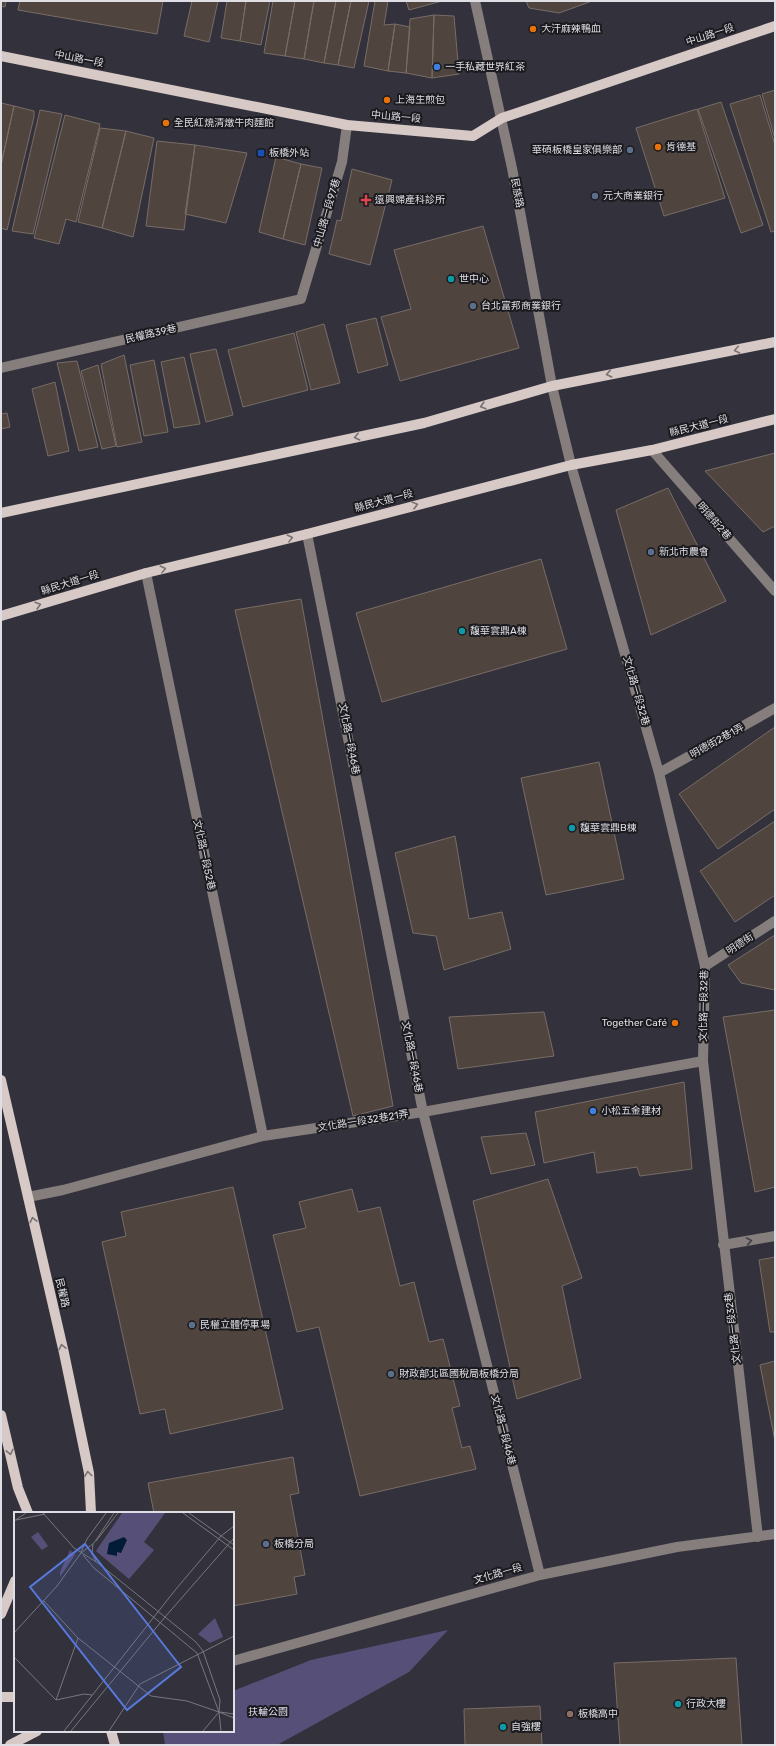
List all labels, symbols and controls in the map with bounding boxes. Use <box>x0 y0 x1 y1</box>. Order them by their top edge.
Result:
street label: 中山路一段 <box>684 22 736 48</box>
place label: 大汗麻辣鴨血 <box>541 23 601 35</box>
marker: 大汗麻辣鴨血 <box>528 24 538 34</box>
street label: 中山路一段 <box>53 48 105 70</box>
place label: 一手私藏世界紅茶 <box>445 61 525 73</box>
marker: 一手私藏世界紅茶 <box>432 62 442 72</box>
place label: 上海生煎包 <box>395 94 445 106</box>
marker: 上海生煎包 <box>382 95 392 105</box>
street label: 中山路一段 <box>371 109 421 125</box>
place label: 全民紅燒清燉牛肉麵館 <box>174 117 274 129</box>
marker: 全民紅燒清燉牛肉麵館 <box>161 118 171 128</box>
place label: 肯德基 <box>666 141 696 153</box>
marker: 肯德基 <box>653 142 663 152</box>
place label: 華碩板橋皇家俱樂部 <box>532 144 622 156</box>
marker: 華碩板橋皇家俱樂部 <box>625 145 635 155</box>
place label: 板橋外站 <box>269 147 309 159</box>
marker: 板橋外站 <box>256 148 266 158</box>
street label: 中山路一段97巷 <box>311 177 343 249</box>
street label: 民族路 <box>508 177 526 209</box>
place label: 元大商業銀行 <box>603 190 663 202</box>
marker: 元大商業銀行 <box>590 191 600 201</box>
marker: 遠興婦產科診所 <box>360 194 372 206</box>
place label: 遠興婦產科診所 <box>375 194 445 206</box>
place label: 世中心 <box>459 273 489 285</box>
marker: 世中心 <box>446 274 456 284</box>
place label: 台北富邦商業銀行 <box>481 300 561 312</box>
marker: 台北富邦商業銀行 <box>468 301 478 311</box>
street label: 民權路39巷 <box>124 322 178 346</box>
one-way arrow <box>734 346 740 354</box>
one-way arrow <box>606 369 612 378</box>
one-way arrow <box>480 401 487 410</box>
street label: 縣民大道一段 <box>668 413 730 439</box>
one-way arrow <box>354 433 360 441</box>
street label: 縣民大道一段 <box>353 487 415 515</box>
street label: 明德街2巷 <box>694 500 734 542</box>
one-way arrow <box>412 502 419 510</box>
one-way arrow <box>286 534 293 543</box>
place label: 新北市農會 <box>659 546 709 558</box>
marker: 新北市農會 <box>646 547 656 557</box>
one-way arrow <box>160 565 166 573</box>
street label: 縣民大道一段 <box>40 568 100 598</box>
one-way arrow <box>35 601 42 610</box>
place label: 馥華雲鼎A棟 <box>470 625 527 637</box>
marker: 馥華雲鼎A棟 <box>457 626 467 636</box>
street label: 文化路一段32巷 <box>620 655 652 727</box>
street label: 文化路一段46巷 <box>336 702 362 776</box>
street label: 明德街2巷1弄 <box>688 721 746 761</box>
street label: 文化路一段52巷 <box>191 819 217 891</box>
place label: 馥華雲鼎B棟 <box>580 822 637 834</box>
marker: 馥華雲鼎B棟 <box>567 823 577 833</box>
street label: 明德街 <box>724 931 756 957</box>
street label: 文化路一段32巷 <box>697 970 711 1042</box>
place label: Together Café <box>602 1017 667 1029</box>
marker: Together Café <box>670 1018 680 1028</box>
street label: 文化路一段46巷 <box>399 1020 425 1094</box>
place label: 小松五金建材 <box>601 1105 661 1117</box>
marker: 小松五金建材 <box>588 1106 598 1116</box>
street label: 文化路一段32巷21弄 <box>317 1108 409 1134</box>
one-way arrow <box>30 1217 38 1223</box>
one-way arrow <box>746 1237 752 1245</box>
street label: 民權路 <box>53 1277 71 1309</box>
street label: 文化路一段32巷 <box>723 1292 743 1364</box>
place label: 民權立體停車場 <box>200 1319 270 1331</box>
marker: 民權立體停車場 <box>187 1320 197 1330</box>
one-way arrow <box>59 1344 67 1350</box>
place label: 財政部北區國稅局板橋分局 <box>399 1368 519 1380</box>
marker: 財政部北區國稅局板橋分局 <box>386 1369 396 1379</box>
street label: 文化路一段46巷 <box>488 1393 518 1467</box>
one-way arrow <box>5 1448 13 1455</box>
one-way arrow <box>84 1471 93 1477</box>
inset map <box>14 1512 234 1732</box>
place label: 板橋分局 <box>274 1538 314 1550</box>
marker: 板橋分局 <box>261 1539 271 1549</box>
street label: 文化路一段 <box>472 1561 524 1587</box>
place label: 行政大樓 <box>686 1698 726 1710</box>
marker: 行政大樓 <box>673 1699 683 1709</box>
park label: 扶輪公園 <box>248 1706 288 1718</box>
place label: 板橋高中 <box>578 1708 618 1720</box>
marker: 板橋高中 <box>565 1709 575 1719</box>
place label: 自強樓 <box>511 1721 541 1733</box>
marker: 自強樓 <box>498 1722 508 1732</box>

